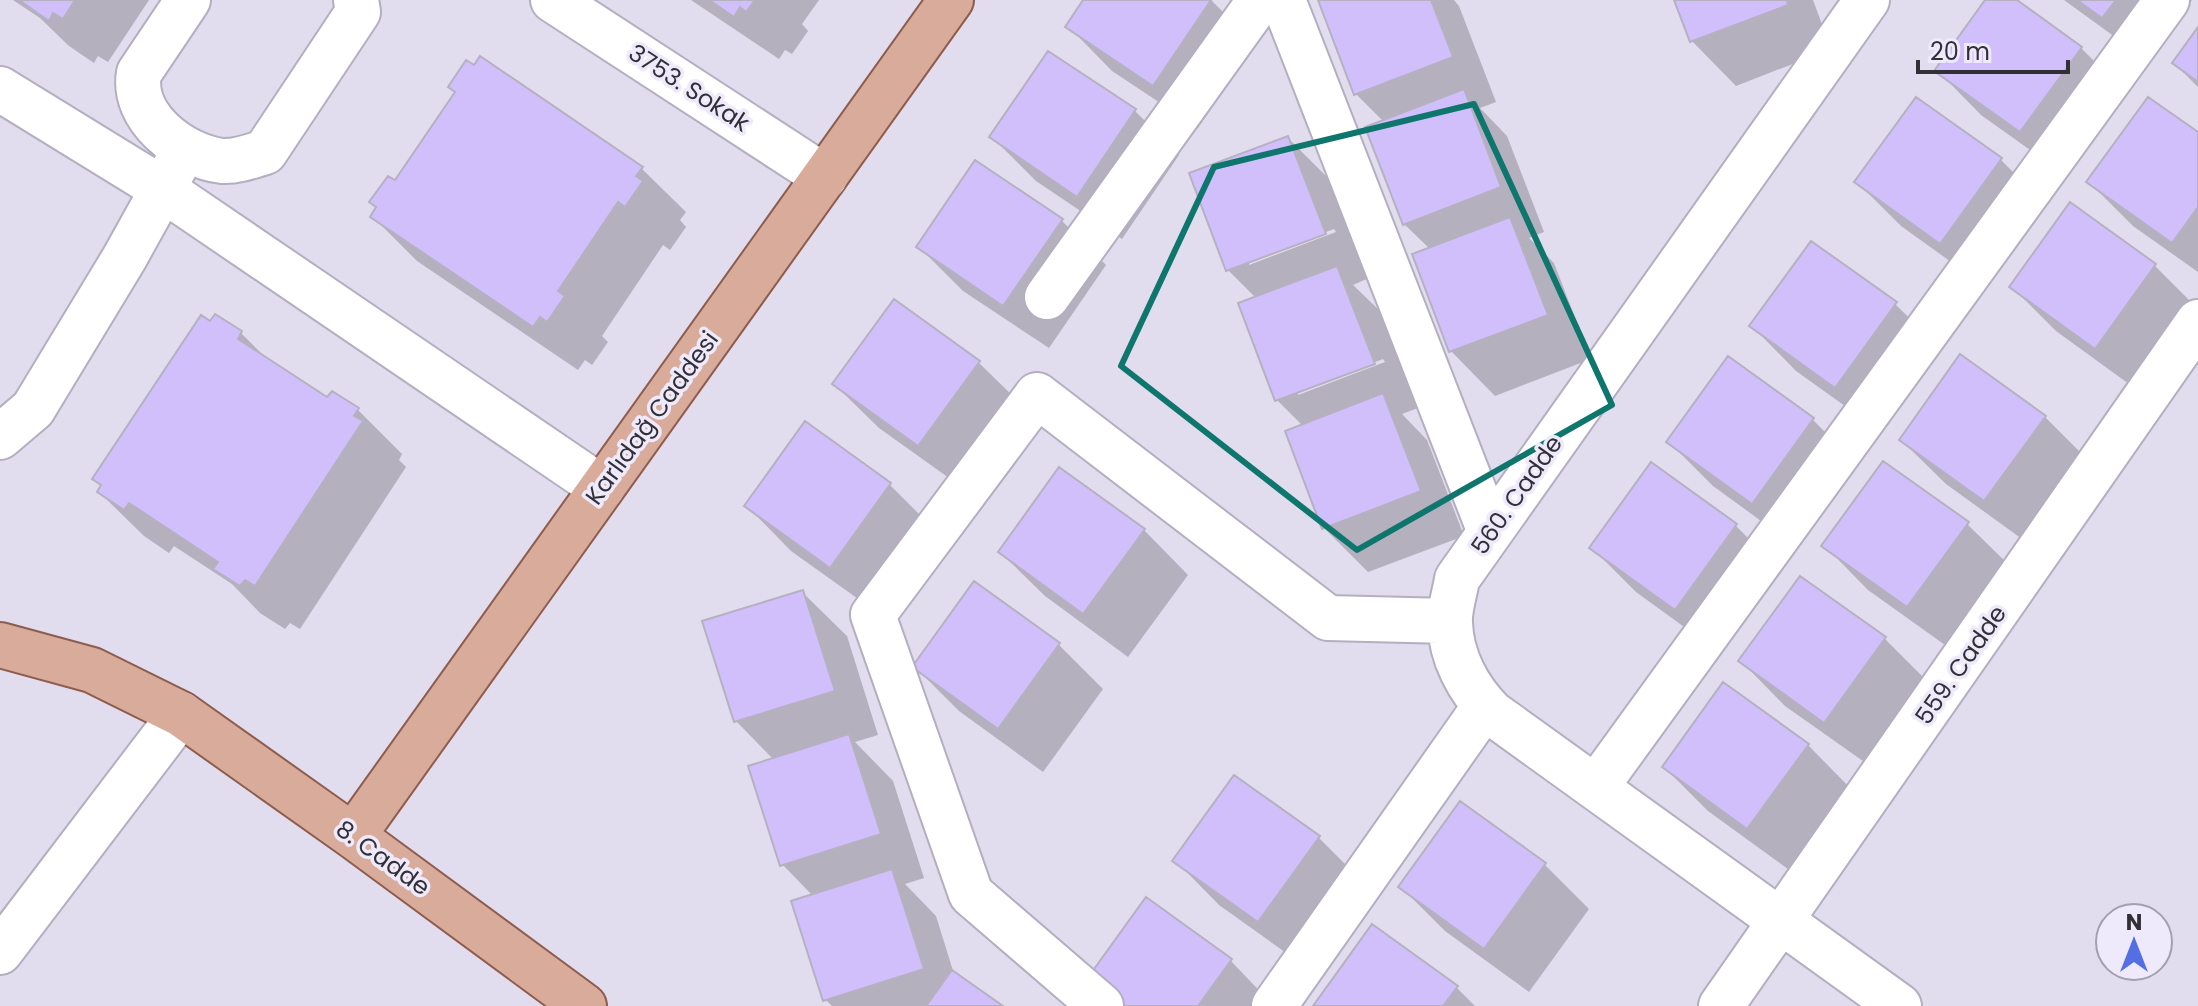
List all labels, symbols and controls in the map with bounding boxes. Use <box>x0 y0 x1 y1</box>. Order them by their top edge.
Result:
scale bar <box>1918 24 2068 74</box>
text: 20 m <box>1930 35 1990 68</box>
street label: 3753. Sokak <box>622 36 757 139</box>
street label: Karlıdağ Caddesi <box>577 324 726 511</box>
street label: 560. Cadde <box>1463 428 1570 561</box>
street label: 559. Cadde <box>1907 598 2014 731</box>
street label: 8. Cadde <box>330 812 437 903</box>
north arrow <box>2094 902 2174 982</box>
text: N <box>2126 907 2142 938</box>

